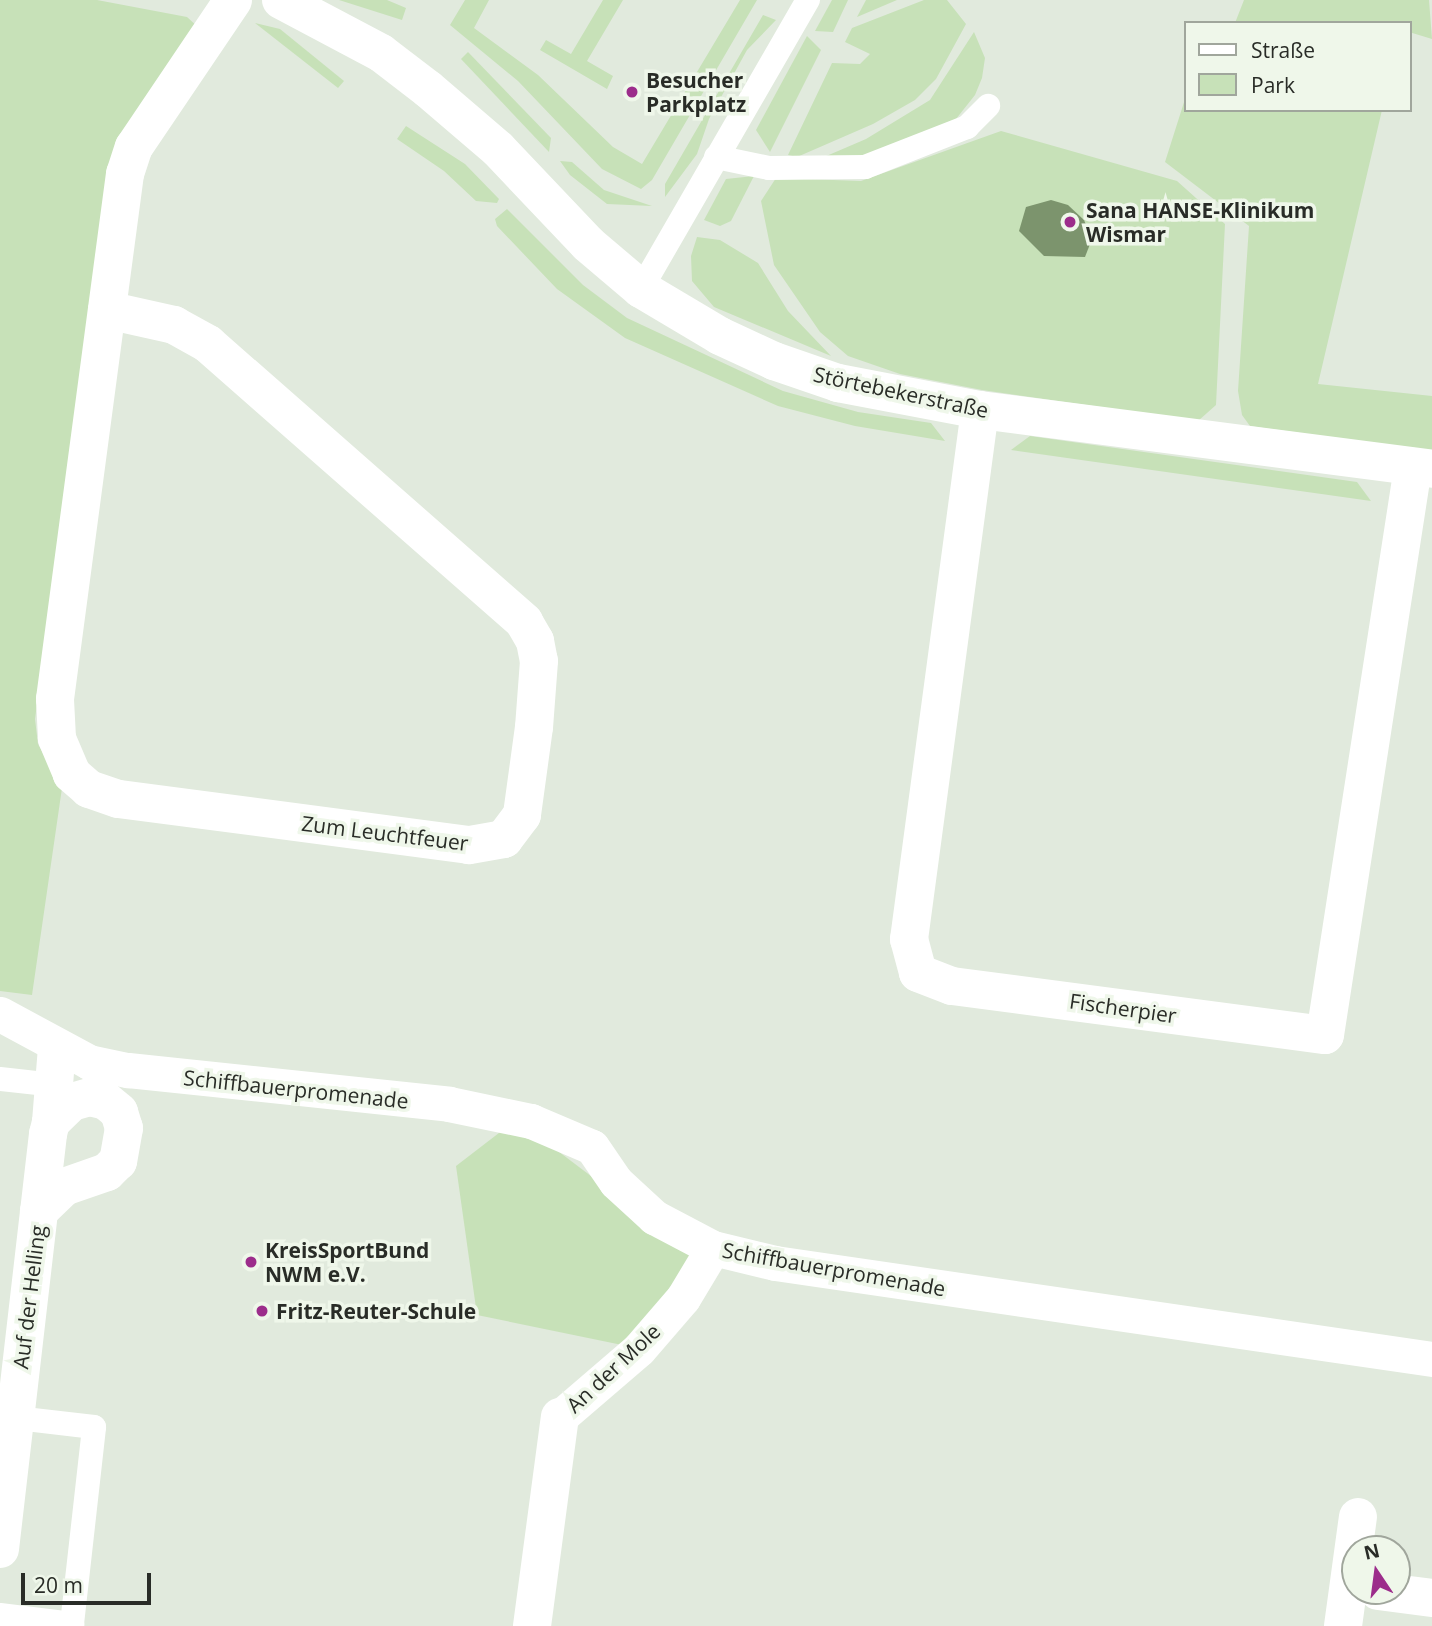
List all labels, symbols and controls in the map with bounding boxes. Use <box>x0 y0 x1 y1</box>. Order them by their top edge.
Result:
legend <box>1184 21 1411 112</box>
text: Straße <box>1251 36 1315 64</box>
place label: Besucher Parkplatz <box>646 67 746 117</box>
text: Park <box>1251 71 1295 99</box>
marker: Besucher Parkplatz <box>624 84 640 100</box>
place label: Sana HANSE-Klinikum Wismar <box>1086 197 1314 247</box>
marker: Sana HANSE-Klinikum Wismar <box>1060 212 1080 232</box>
street label: Störtebekerstraße <box>811 361 991 423</box>
street label: Zum Leuchtfeuer <box>300 810 470 856</box>
street label: Fischerpier <box>1068 988 1178 1028</box>
street label: Schiffbauerpromenade <box>182 1065 410 1113</box>
street label: Auf der Helling <box>8 1224 50 1370</box>
place label: KreisSportBund NWM e.V. <box>265 1237 429 1287</box>
street label: Schiffbauerpromenade <box>720 1237 948 1301</box>
marker: KreisSportBund NWM e.V. <box>243 1254 259 1270</box>
place label: Fritz-Reuter-Schule <box>276 1298 476 1324</box>
marker: Fritz-Reuter-Schule <box>254 1303 270 1319</box>
street label: An der Mole <box>561 1318 665 1418</box>
north arrow <box>1341 1535 1411 1605</box>
text: N <box>1361 1537 1382 1566</box>
scale bar <box>24 1560 154 1604</box>
text: 20 m <box>34 1571 83 1599</box>

